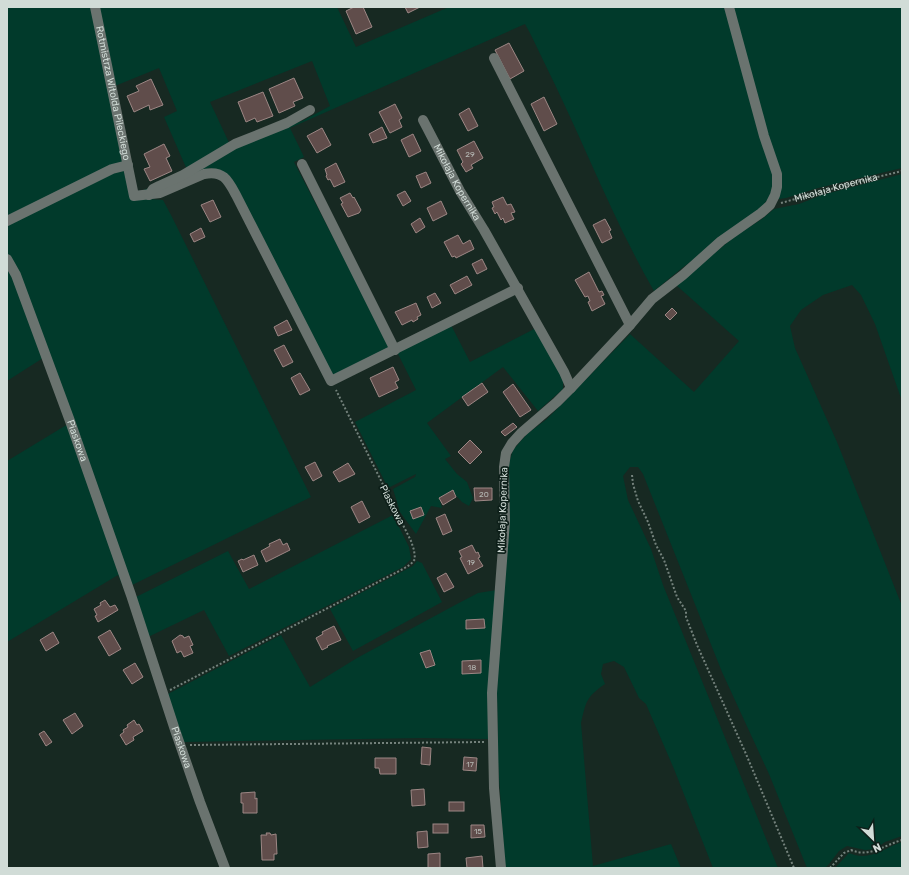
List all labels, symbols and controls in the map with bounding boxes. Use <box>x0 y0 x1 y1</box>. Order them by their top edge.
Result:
street label: Rotmistrza Witolda Pileckiego <box>93 25 133 162</box>
street label: Mikołaja Kopernika <box>431 142 483 223</box>
house number: 29 <box>465 150 475 159</box>
street label: Mikołaja Kopernika <box>793 171 879 205</box>
street label: Piaskowa <box>64 418 90 463</box>
street label: Mikołaja Kopernika <box>496 467 510 553</box>
street label: Piaskowa <box>377 483 407 527</box>
house number: 20 <box>479 490 489 499</box>
house number: 19 <box>467 558 475 567</box>
house number: 18 <box>468 663 476 672</box>
street label: Piaskowa <box>168 725 194 770</box>
house number: 17 <box>466 760 474 769</box>
north arrow <box>853 819 893 859</box>
house number: 15 <box>474 827 482 836</box>
text: N <box>871 840 883 855</box>

